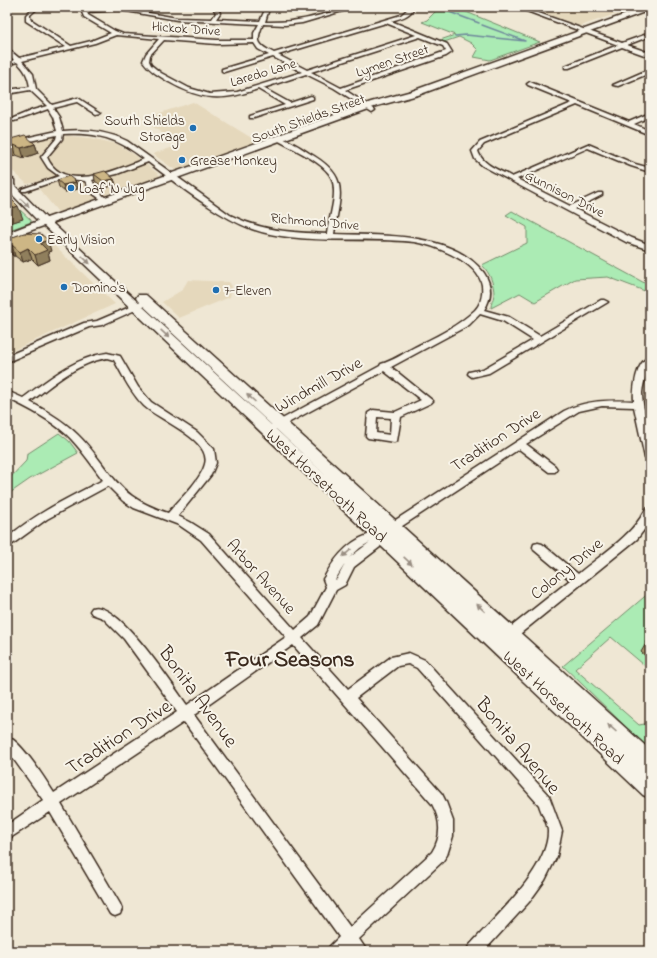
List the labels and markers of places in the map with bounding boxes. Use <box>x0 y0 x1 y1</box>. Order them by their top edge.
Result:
place label: South Shields Storage <box>104 111 186 149</box>
marker: South Shields Storage <box>188 123 198 133</box>
place label: Grease Monkey <box>190 151 277 173</box>
marker: Grease Monkey <box>177 155 187 165</box>
place label: Loaf 'N Jug <box>79 179 145 201</box>
marker: Loaf 'N Jug <box>66 183 76 193</box>
place label: Early Vision <box>47 230 115 252</box>
marker: Early Vision <box>34 234 44 244</box>
place label: Domino's <box>71 278 126 299</box>
place label: 7-Eleven <box>224 281 271 302</box>
marker: Domino's <box>59 282 69 292</box>
marker: 7-Eleven <box>211 285 221 295</box>

